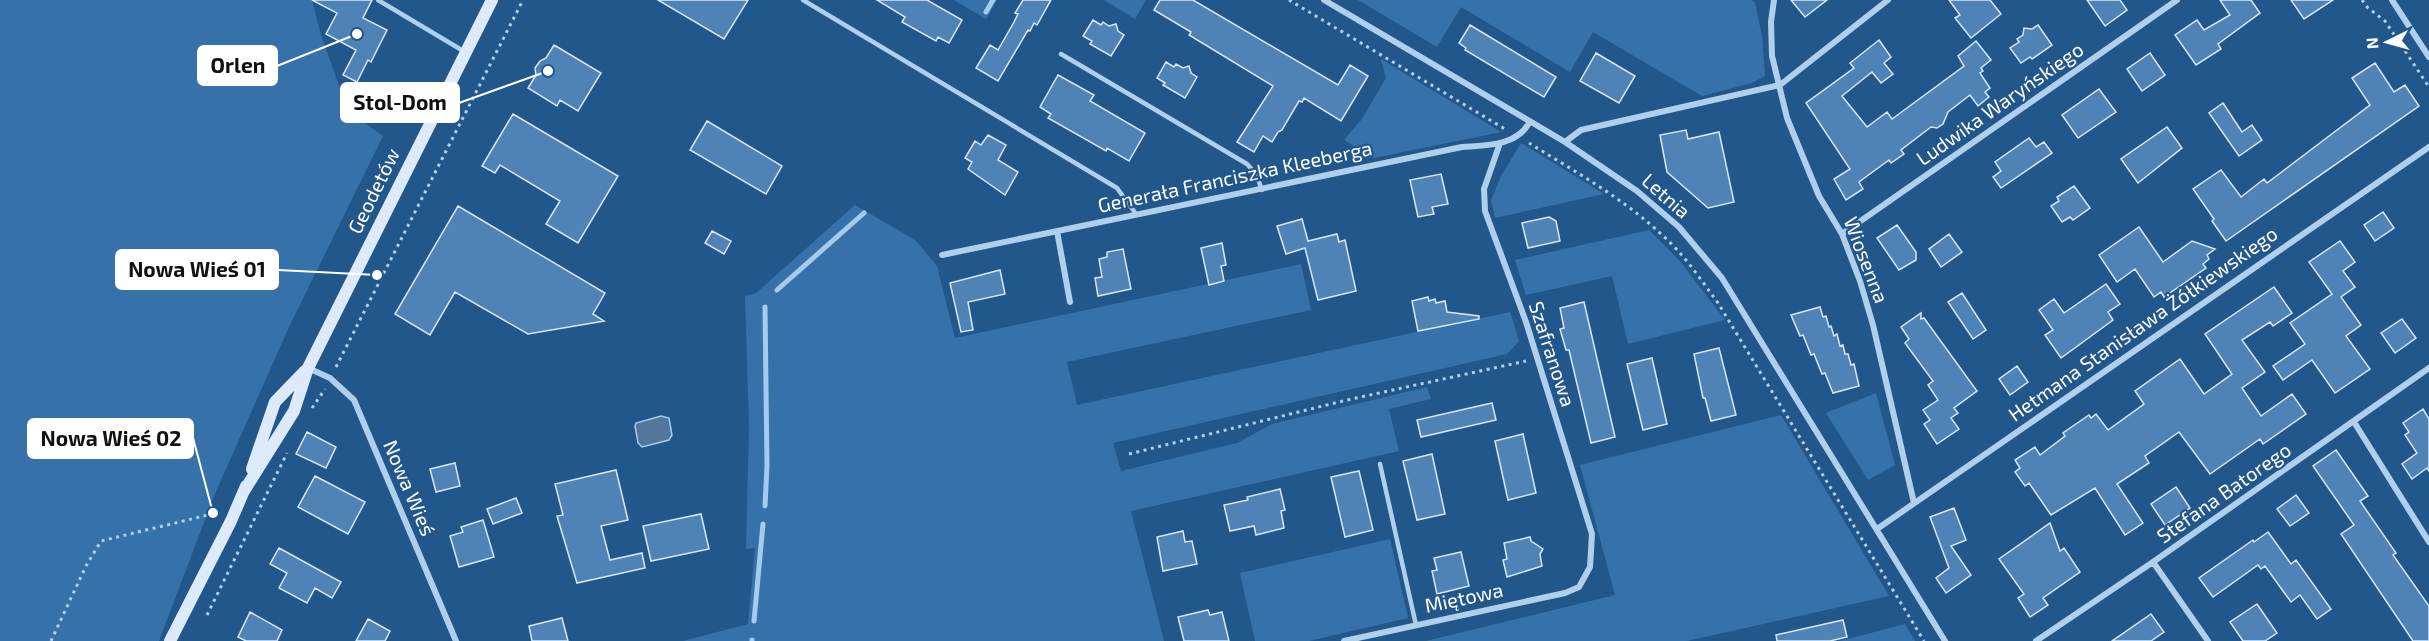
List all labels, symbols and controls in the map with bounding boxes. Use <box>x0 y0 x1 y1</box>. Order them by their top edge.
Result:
north arrow <box>2357 12 2417 72</box>
street label: Ludwika Waryńskiego <box>1911 36 2088 170</box>
text: N <box>2362 37 2382 50</box>
callout: Orlen <box>198 46 277 85</box>
text: Orlen <box>211 52 265 77</box>
callout: Stol-Dom <box>341 83 459 122</box>
text: Stol-Dom <box>353 89 447 114</box>
street label: Generała Franciszka Kleeberga <box>1095 135 1374 217</box>
street label: Geodetów <box>342 144 404 237</box>
street label: Letnia <box>1638 168 1696 223</box>
street label: Wiosenna <box>1840 213 1894 306</box>
street label: Hetmana Stanisława Żółkiewskiego <box>2003 221 2282 426</box>
callout: Nowa Wieś 01 <box>116 250 278 289</box>
text: Nowa Wieś 01 <box>128 256 266 281</box>
street label: Szafranowa <box>1525 298 1581 409</box>
callout: Nowa Wieś 02 <box>28 419 193 458</box>
text: Nowa Wieś 02 <box>41 425 181 450</box>
street label: Nowa Wieś <box>379 436 441 539</box>
street label: Stefana Batorego <box>2152 437 2295 547</box>
street label: Miętowa <box>1422 577 1505 617</box>

